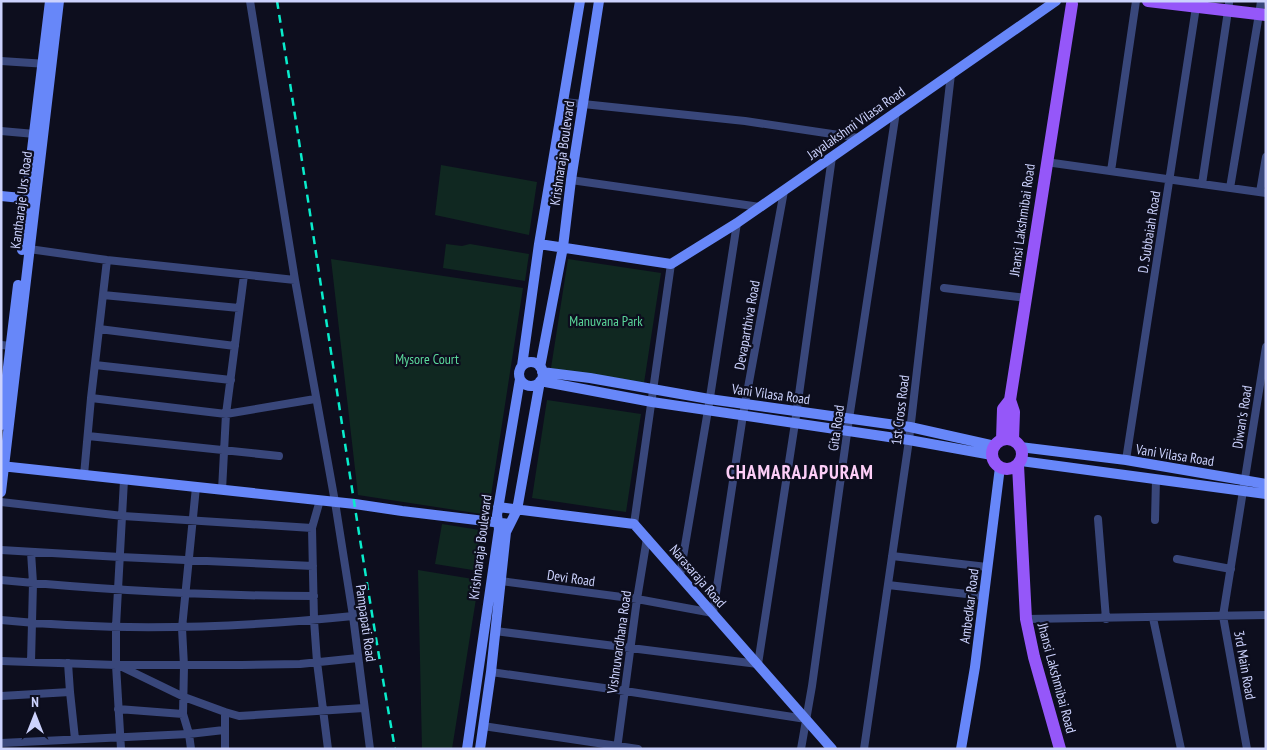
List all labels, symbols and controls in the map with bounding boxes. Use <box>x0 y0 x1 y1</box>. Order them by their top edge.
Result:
street label: Jayalakshmi Vilasa Road <box>803 83 908 164</box>
street label: Krishnaraja Boulevard <box>546 99 578 207</box>
street label: Kantharaje Urs Road <box>6 150 36 250</box>
street label: Jhansi Lakshmibai Road <box>1005 163 1039 278</box>
street label: D. Subbaiah Road <box>1134 190 1164 274</box>
street label: Devaparthiva Road <box>730 279 764 371</box>
park label: Manuvana Park <box>569 312 643 330</box>
park label: Mysore Court <box>395 350 459 368</box>
street label: 1st Cross Road <box>887 374 913 446</box>
street label: Vani Vilasa Road <box>730 379 811 408</box>
street label: Diwan's Road <box>1228 384 1256 450</box>
street label: Gita Road <box>824 404 848 452</box>
street label: Vani Vilasa Road <box>1134 440 1215 470</box>
district label: CHAMARAJAPURAM <box>726 460 874 484</box>
street label: Krishnaraja Boulevard <box>465 493 495 601</box>
street label: Narasaraja Road <box>666 541 730 611</box>
street label: Devi Road <box>546 566 596 590</box>
street label: Ambedkar Road <box>955 567 983 645</box>
street label: Pampapati Road <box>352 583 380 663</box>
street label: Vishnuvardhana Road <box>603 589 635 696</box>
street label: Jhansi Lakshmibai Road <box>1033 620 1080 735</box>
street label: 3rd Main Road <box>1230 629 1260 701</box>
north arrow <box>10 690 60 740</box>
text: N <box>31 693 39 711</box>

